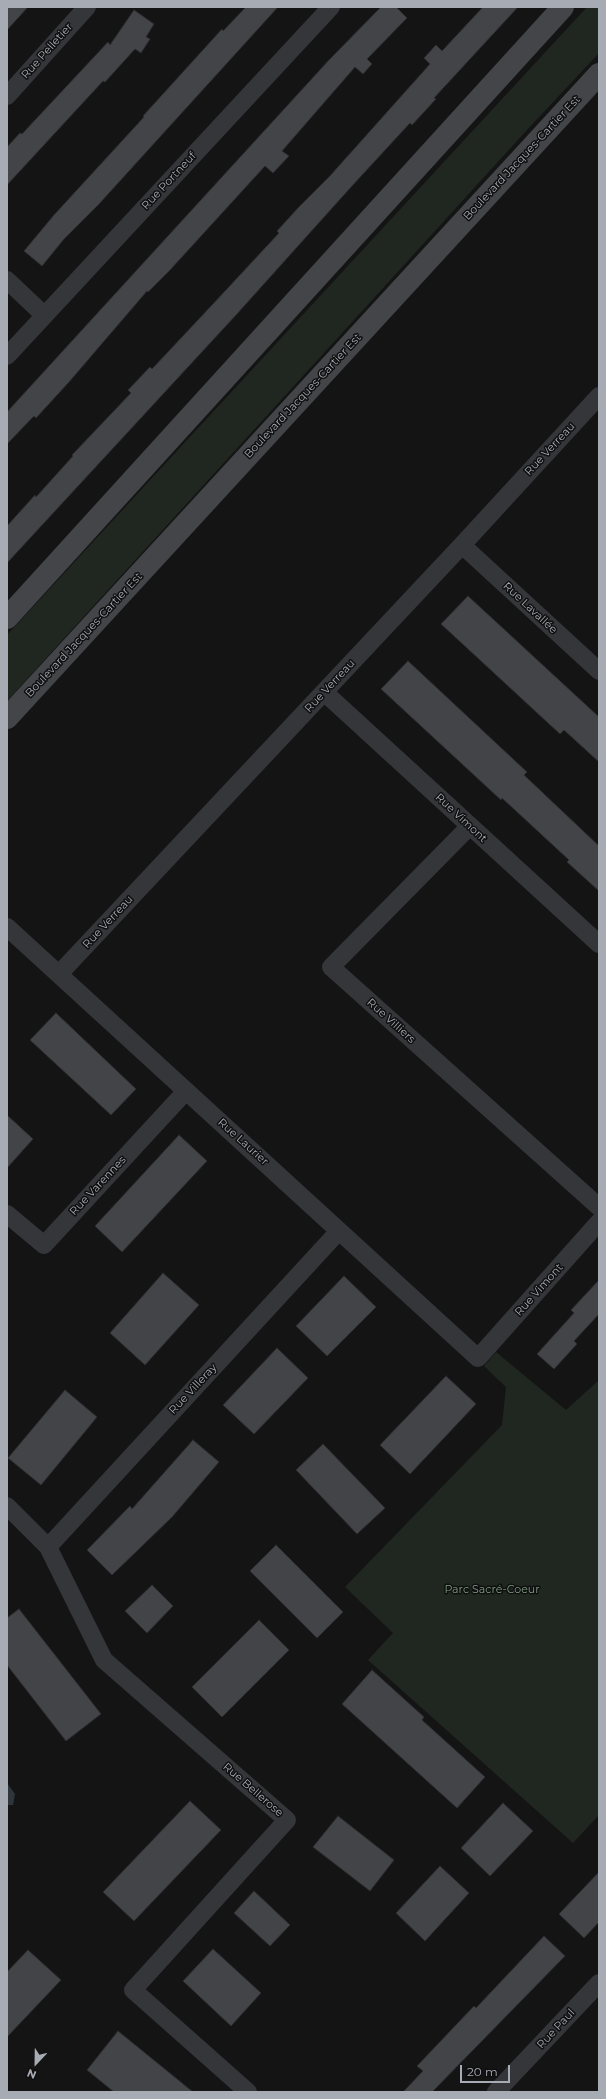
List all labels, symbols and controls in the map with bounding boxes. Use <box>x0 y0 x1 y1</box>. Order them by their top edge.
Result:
street label: Rue Pelletier <box>19 20 75 82</box>
street label: Boulevard Jacques-Cartier Est <box>461 93 583 223</box>
street label: Rue Portneuf <box>139 150 199 212</box>
street label: Boulevard Jacques-Cartier Est <box>242 331 364 461</box>
street label: Rue Verreau <box>522 420 578 478</box>
street label: Boulevard Jacques-Cartier Est <box>23 570 145 700</box>
street label: Rue Lavallée <box>500 580 560 636</box>
street label: Rue Verreau <box>302 657 358 715</box>
street label: Rue Vimont <box>432 791 490 845</box>
street label: Rue Verreau <box>80 893 136 951</box>
street label: Rue Villiers <box>364 996 418 1046</box>
street label: Rue Laurier <box>215 1116 271 1168</box>
street label: Rue Varennes <box>67 1154 129 1218</box>
street label: Rue Vimont <box>512 1261 566 1319</box>
street label: Rue Villeray <box>166 1361 220 1417</box>
park label: Parc Sacré-Coeur <box>444 1583 540 1597</box>
street label: Rue Bellerose <box>220 1760 286 1820</box>
street label: Rue Paul <box>534 2006 578 2052</box>
north arrow <box>16 2043 56 2083</box>
scale bar <box>462 2057 512 2083</box>
text: 20 m <box>467 2064 498 2079</box>
text: N <box>25 2066 38 2082</box>

